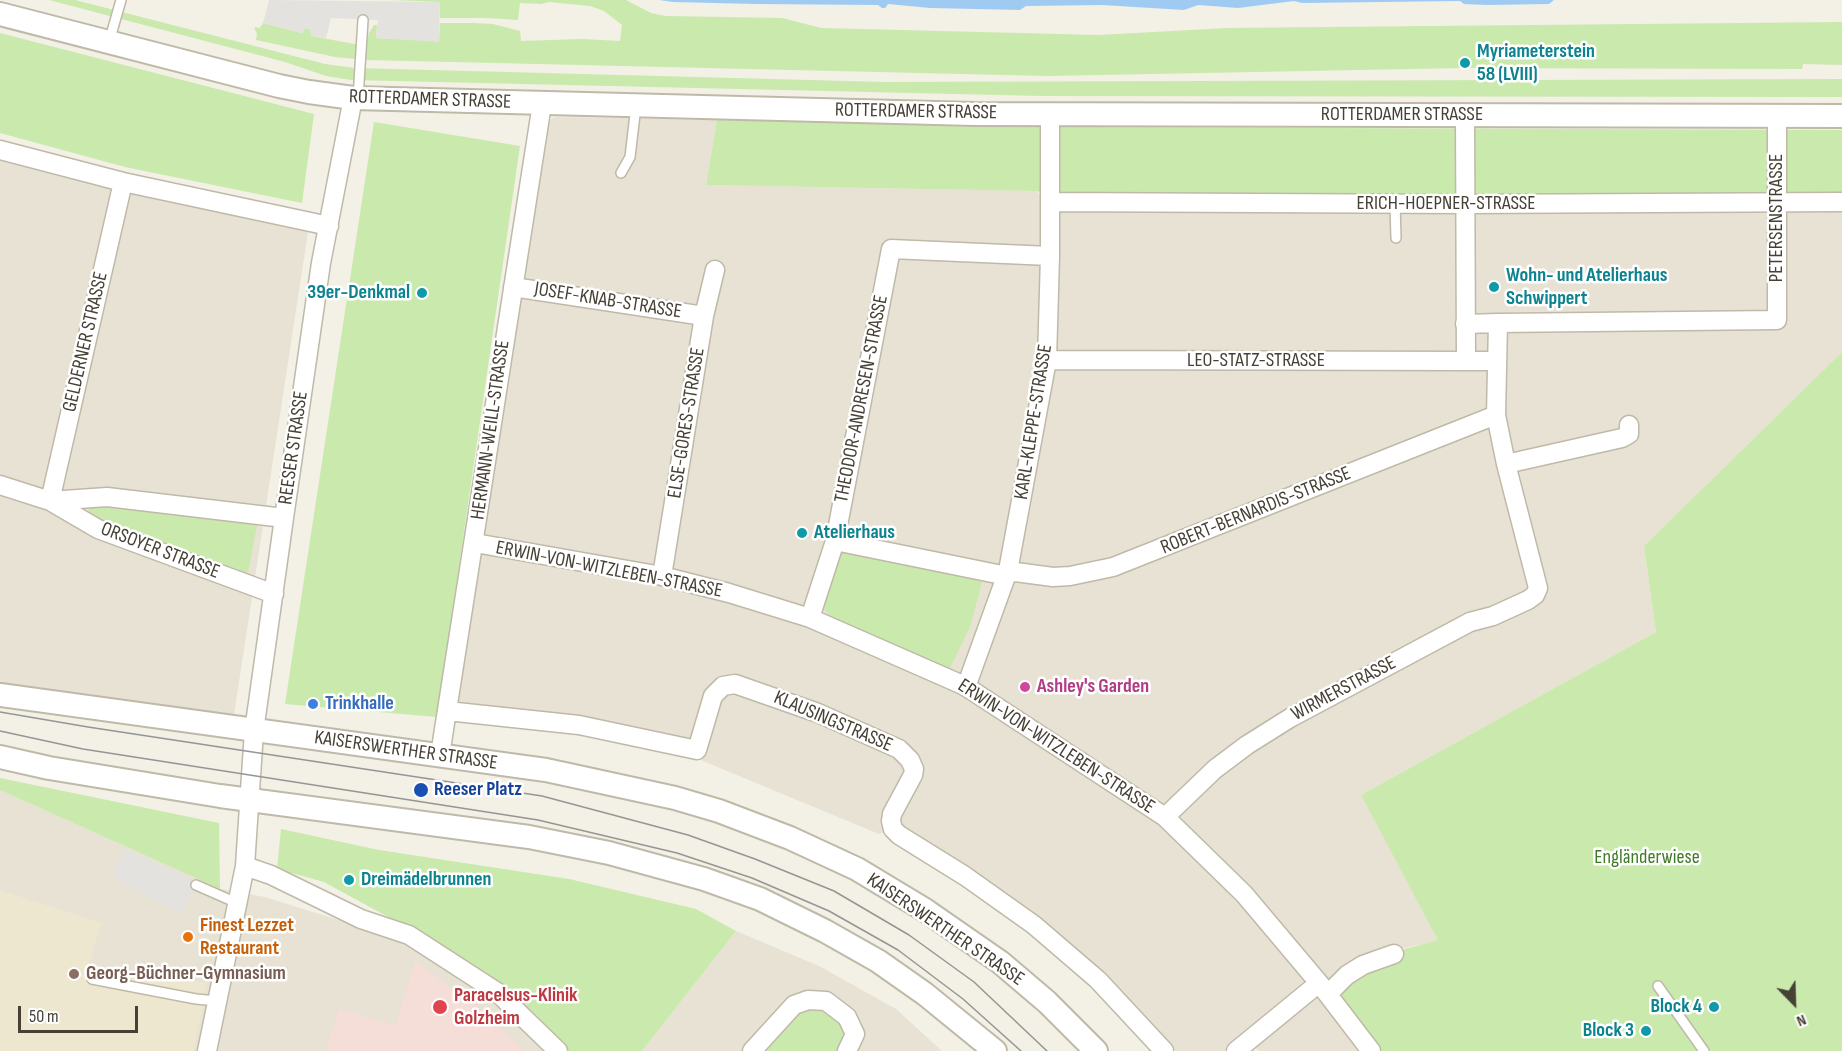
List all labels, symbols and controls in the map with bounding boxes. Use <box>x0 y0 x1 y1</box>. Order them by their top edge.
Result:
place label: Myriameterstein 58 (LVIII) <box>1477 40 1595 87</box>
marker: Myriameterstein 58 (LVIII) <box>1458 56 1472 70</box>
street label: ROTTERDAMER STRASSE <box>348 85 512 115</box>
street label: ROTTERDAMER STRASSE <box>835 99 997 125</box>
street label: ROTTERDAMER STRASSE <box>1321 103 1483 127</box>
street label: PETERSENSTRASSE <box>1765 154 1789 282</box>
street label: ERICH-HOEPNER-STRASSE <box>1357 192 1535 216</box>
place label: Wohn- und Atelierhaus Schwippert <box>1506 264 1667 311</box>
street label: GELDERNER STRASSE <box>58 270 114 414</box>
street label: JOSEF-KNAB-STRASSE <box>533 278 683 324</box>
marker: Wohn- und Atelierhaus Schwippert <box>1487 280 1501 294</box>
place label: 39er-Denkmal <box>307 281 410 305</box>
marker: 39er-Denkmal <box>415 286 429 300</box>
street label: THEODOR-ANDRESEN-STRASSE <box>830 293 894 505</box>
street label: HERMANN-WEILL-STRASSE <box>467 339 515 521</box>
street label: KARL-KLEPPE-STRASSE <box>1010 343 1058 501</box>
street label: ELSE-GORES-STRASSE <box>663 346 711 500</box>
street label: LEO-STATZ-STRASSE <box>1187 349 1325 373</box>
street label: REESER STRASSE <box>274 390 314 506</box>
street label: ROBERT-BERNARDIS-STRASSE <box>1157 462 1355 560</box>
street label: ORSOYER STRASSE <box>97 517 223 585</box>
place label: Atelierhaus <box>814 521 895 545</box>
marker: Atelierhaus <box>795 526 809 540</box>
street label: ERWIN-VON-WITZLEBEN-STRASSE <box>494 536 724 604</box>
street label: WIRMERSTRASSE <box>1288 651 1400 727</box>
street label: ERWIN-VON-WITZLEBEN-STRASSE <box>953 674 1159 820</box>
place label: Ashley's Garden <box>1037 675 1149 699</box>
marker: Ashley's Garden <box>1018 680 1032 694</box>
street label: KLAUSINGSTRASSE <box>770 686 896 758</box>
place label: Trinkhalle <box>325 692 394 716</box>
marker: Trinkhalle <box>306 697 320 711</box>
street label: KAISERSWERTHER STRASSE <box>313 726 499 776</box>
place label: Reeser Platz <box>434 778 522 802</box>
marker: Reeser Platz <box>412 781 430 799</box>
park label: Engländerwiese <box>1594 846 1700 870</box>
place label: Dreimädelbrunnen <box>361 868 492 892</box>
street label: KAISERSWERTHER STRASSE <box>862 868 1028 992</box>
marker: Dreimädelbrunnen <box>342 873 356 887</box>
place label: Finest Lezzet Restaurant <box>200 914 294 961</box>
marker: Finest Lezzet Restaurant <box>181 930 195 944</box>
place label: Georg-Büchner-Gymnasium <box>86 962 286 986</box>
marker: Georg-Büchner-Gymnasium <box>67 967 81 981</box>
north arrow <box>1764 973 1824 1033</box>
place label: Paracelsus-Klinik Golzheim <box>454 984 578 1031</box>
scale bar <box>21 994 141 1032</box>
place label: Block 4 <box>1650 995 1702 1019</box>
marker: Paracelsus-Klinik Golzheim <box>431 998 449 1016</box>
marker: Block 4 <box>1707 1000 1721 1014</box>
text: 50 m <box>29 1006 59 1027</box>
text: N <box>1794 1010 1809 1030</box>
place label: Block 3 <box>1583 1019 1634 1043</box>
marker: Block 3 <box>1639 1024 1653 1038</box>

